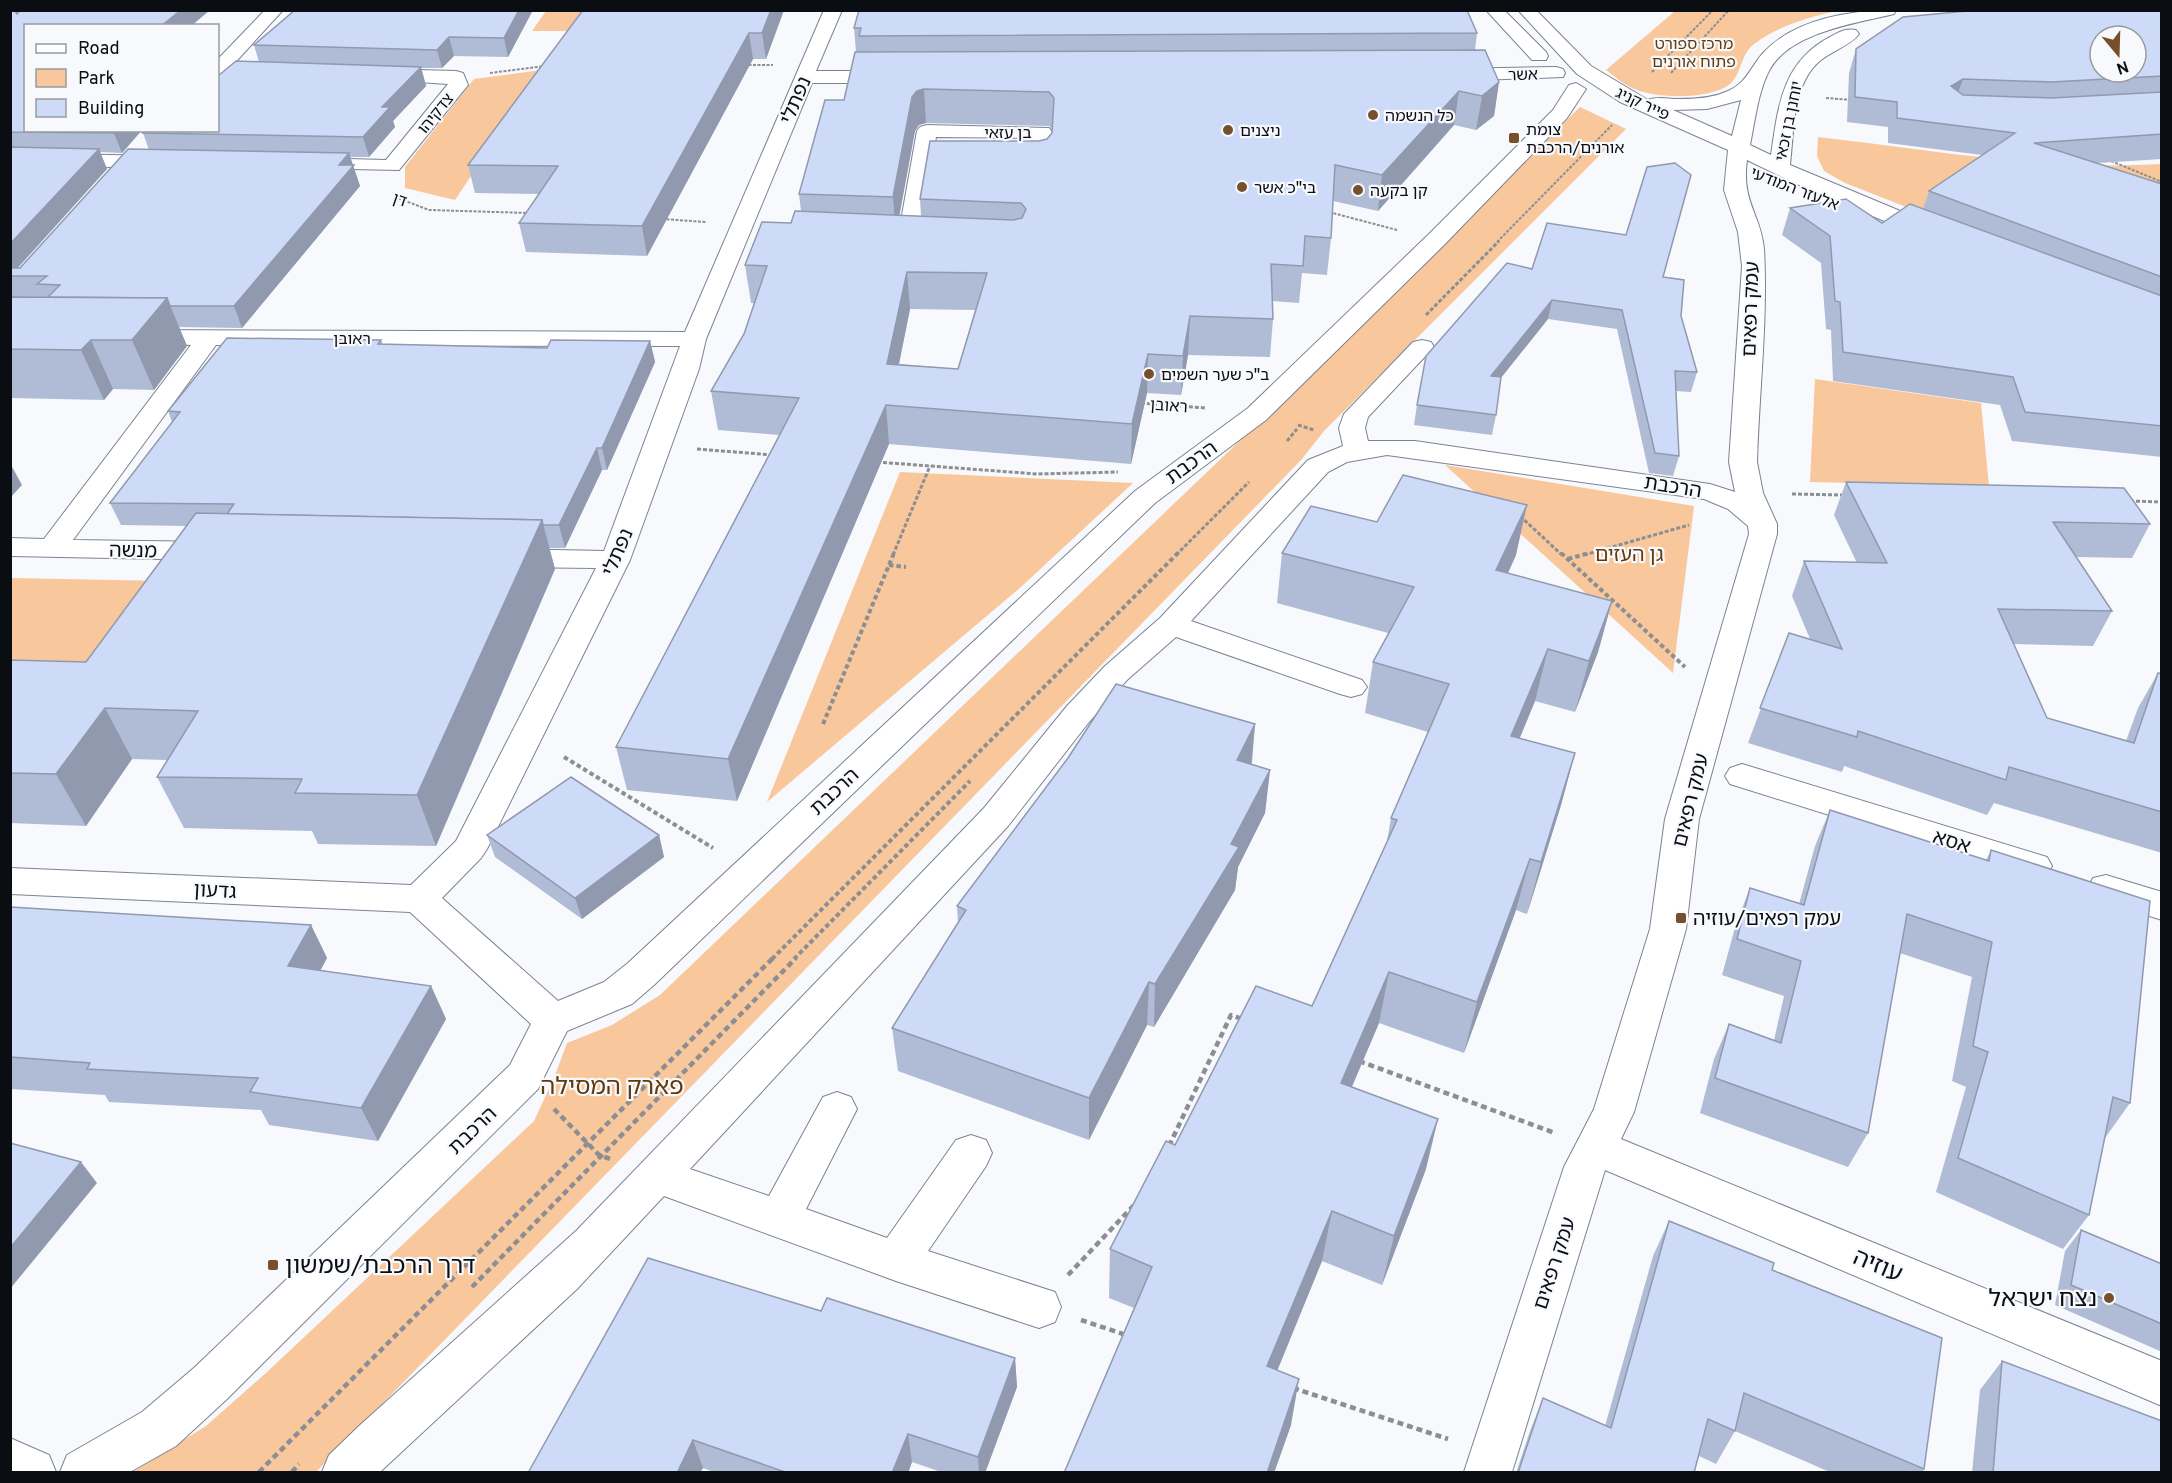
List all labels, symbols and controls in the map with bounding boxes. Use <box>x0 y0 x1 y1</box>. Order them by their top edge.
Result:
legend <box>24 24 219 132</box>
north arrow <box>2088 24 2148 84</box>
park label: מרכז ספורט פתוח אורנים <box>1652 35 1736 73</box>
text: Road <box>78 38 120 61</box>
text: N <box>2114 55 2131 78</box>
street label: אשר <box>1508 65 1538 87</box>
text: Park <box>78 68 115 91</box>
street label: נפתלי <box>775 73 818 129</box>
street label: יוחנן בן זכאי <box>1772 80 1808 163</box>
street label: פייר קניג <box>1612 84 1672 126</box>
street label: צדקיהו <box>414 90 459 139</box>
text: Building <box>78 98 144 121</box>
place label: כל הנשמה <box>1385 107 1454 127</box>
marker: כל הנשמה <box>1366 108 1380 122</box>
place label: צומת אורנים/הרכבת <box>1526 121 1624 159</box>
place label: ניצנים <box>1240 122 1281 142</box>
marker: ניצנים <box>1221 123 1235 137</box>
street label: בן עזאי <box>984 124 1032 144</box>
marker: צומת אורנים/הרכבת <box>1507 131 1521 145</box>
street label: אלעזר המודעי <box>1747 164 1842 216</box>
place label: בי"כ אשר <box>1254 179 1316 199</box>
marker: בי"כ אשר <box>1235 180 1249 194</box>
place label: קן בקעה <box>1370 182 1428 202</box>
marker: קן בקעה <box>1351 183 1365 197</box>
street label: דן <box>390 189 410 213</box>
street label: עמק רפאים <box>1737 261 1767 357</box>
street label: ראובן <box>333 330 371 350</box>
place label: ב"כ שער השמים <box>1161 366 1269 386</box>
marker: ב"כ שער השמים <box>1142 367 1156 381</box>
street label: ראובן <box>1149 396 1188 418</box>
street label: הרכבת <box>1161 436 1223 491</box>
street label: הרכבת <box>1642 471 1703 505</box>
street label: נפתלי <box>597 525 640 581</box>
street label: מנשה <box>109 539 157 565</box>
park label: גן העזים <box>1595 543 1664 569</box>
street label: עמק רפאים <box>1668 751 1716 850</box>
street label: הרכבת <box>805 763 865 822</box>
street label: אסא <box>1929 825 1973 861</box>
street label: גדעון <box>193 878 237 906</box>
place label: עמק רפאים/עוזיה <box>1693 907 1841 933</box>
marker: עמק רפאים/עוזיה <box>1674 911 1688 925</box>
park label: פארק המסילה <box>540 1073 684 1103</box>
street label: הרכבת <box>443 1102 503 1161</box>
street label: עמק רפאים <box>1529 1214 1583 1313</box>
street label: עוזיה <box>1848 1243 1907 1291</box>
place label: דרך הרכבת/שמשון <box>285 1252 476 1282</box>
marker: דרך הרכבת/שמשון <box>266 1258 280 1272</box>
place label: נצח ישראל <box>1989 1285 2097 1315</box>
marker: נצח ישראל <box>2102 1291 2116 1305</box>

